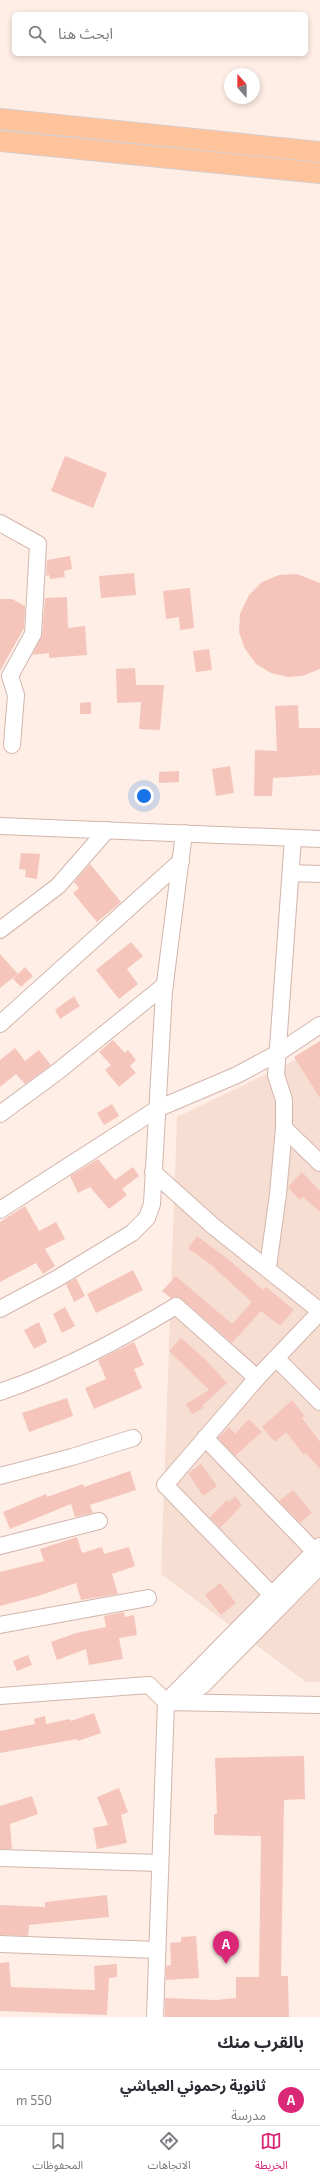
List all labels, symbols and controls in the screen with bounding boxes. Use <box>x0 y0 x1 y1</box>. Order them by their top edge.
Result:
search box <box>12 12 308 56</box>
icon: search <box>26 23 48 45</box>
text: ابحث هنا <box>58 24 113 42</box>
north arrow <box>224 68 260 104</box>
your location <box>134 786 154 806</box>
pin: A <box>213 1931 239 1964</box>
text: بالقرب منك <box>217 2031 304 2051</box>
text: ثانوية رحموني العياشي <box>120 2076 266 2094</box>
text: 550 m <box>16 2092 52 2108</box>
text: A <box>287 2092 295 2108</box>
text: مدرسة <box>231 2107 266 2123</box>
tab: المحفوظات <box>32 2130 83 2177</box>
tab: الاتجاهات <box>148 2130 191 2177</box>
tab: الخريطة <box>255 2130 288 2177</box>

